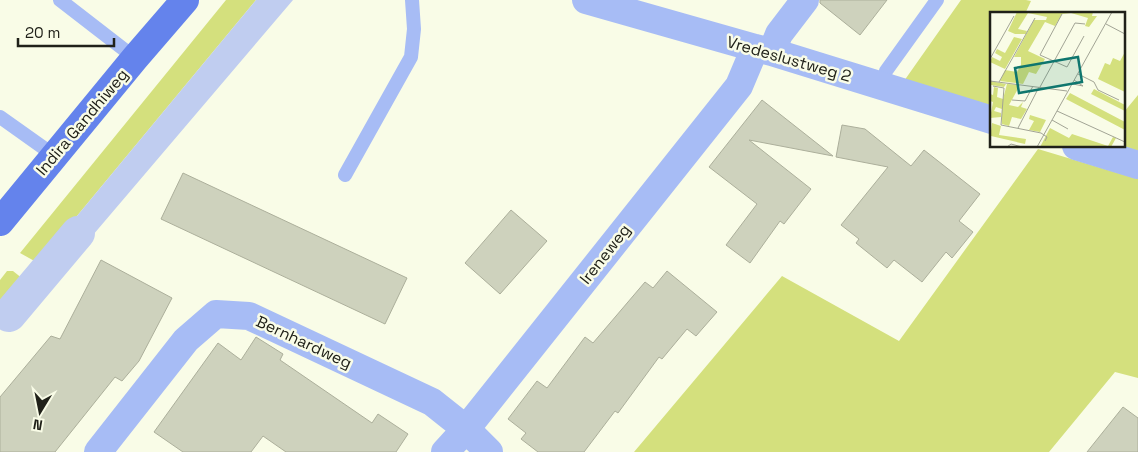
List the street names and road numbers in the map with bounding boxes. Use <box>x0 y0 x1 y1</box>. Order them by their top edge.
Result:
street label: Vredeslustweg 2 <box>724 31 854 87</box>
street label: Indira Gandhiweg <box>31 64 133 180</box>
street label: Ireneweg <box>575 220 635 288</box>
street label: Bernhardweg <box>253 311 355 373</box>

